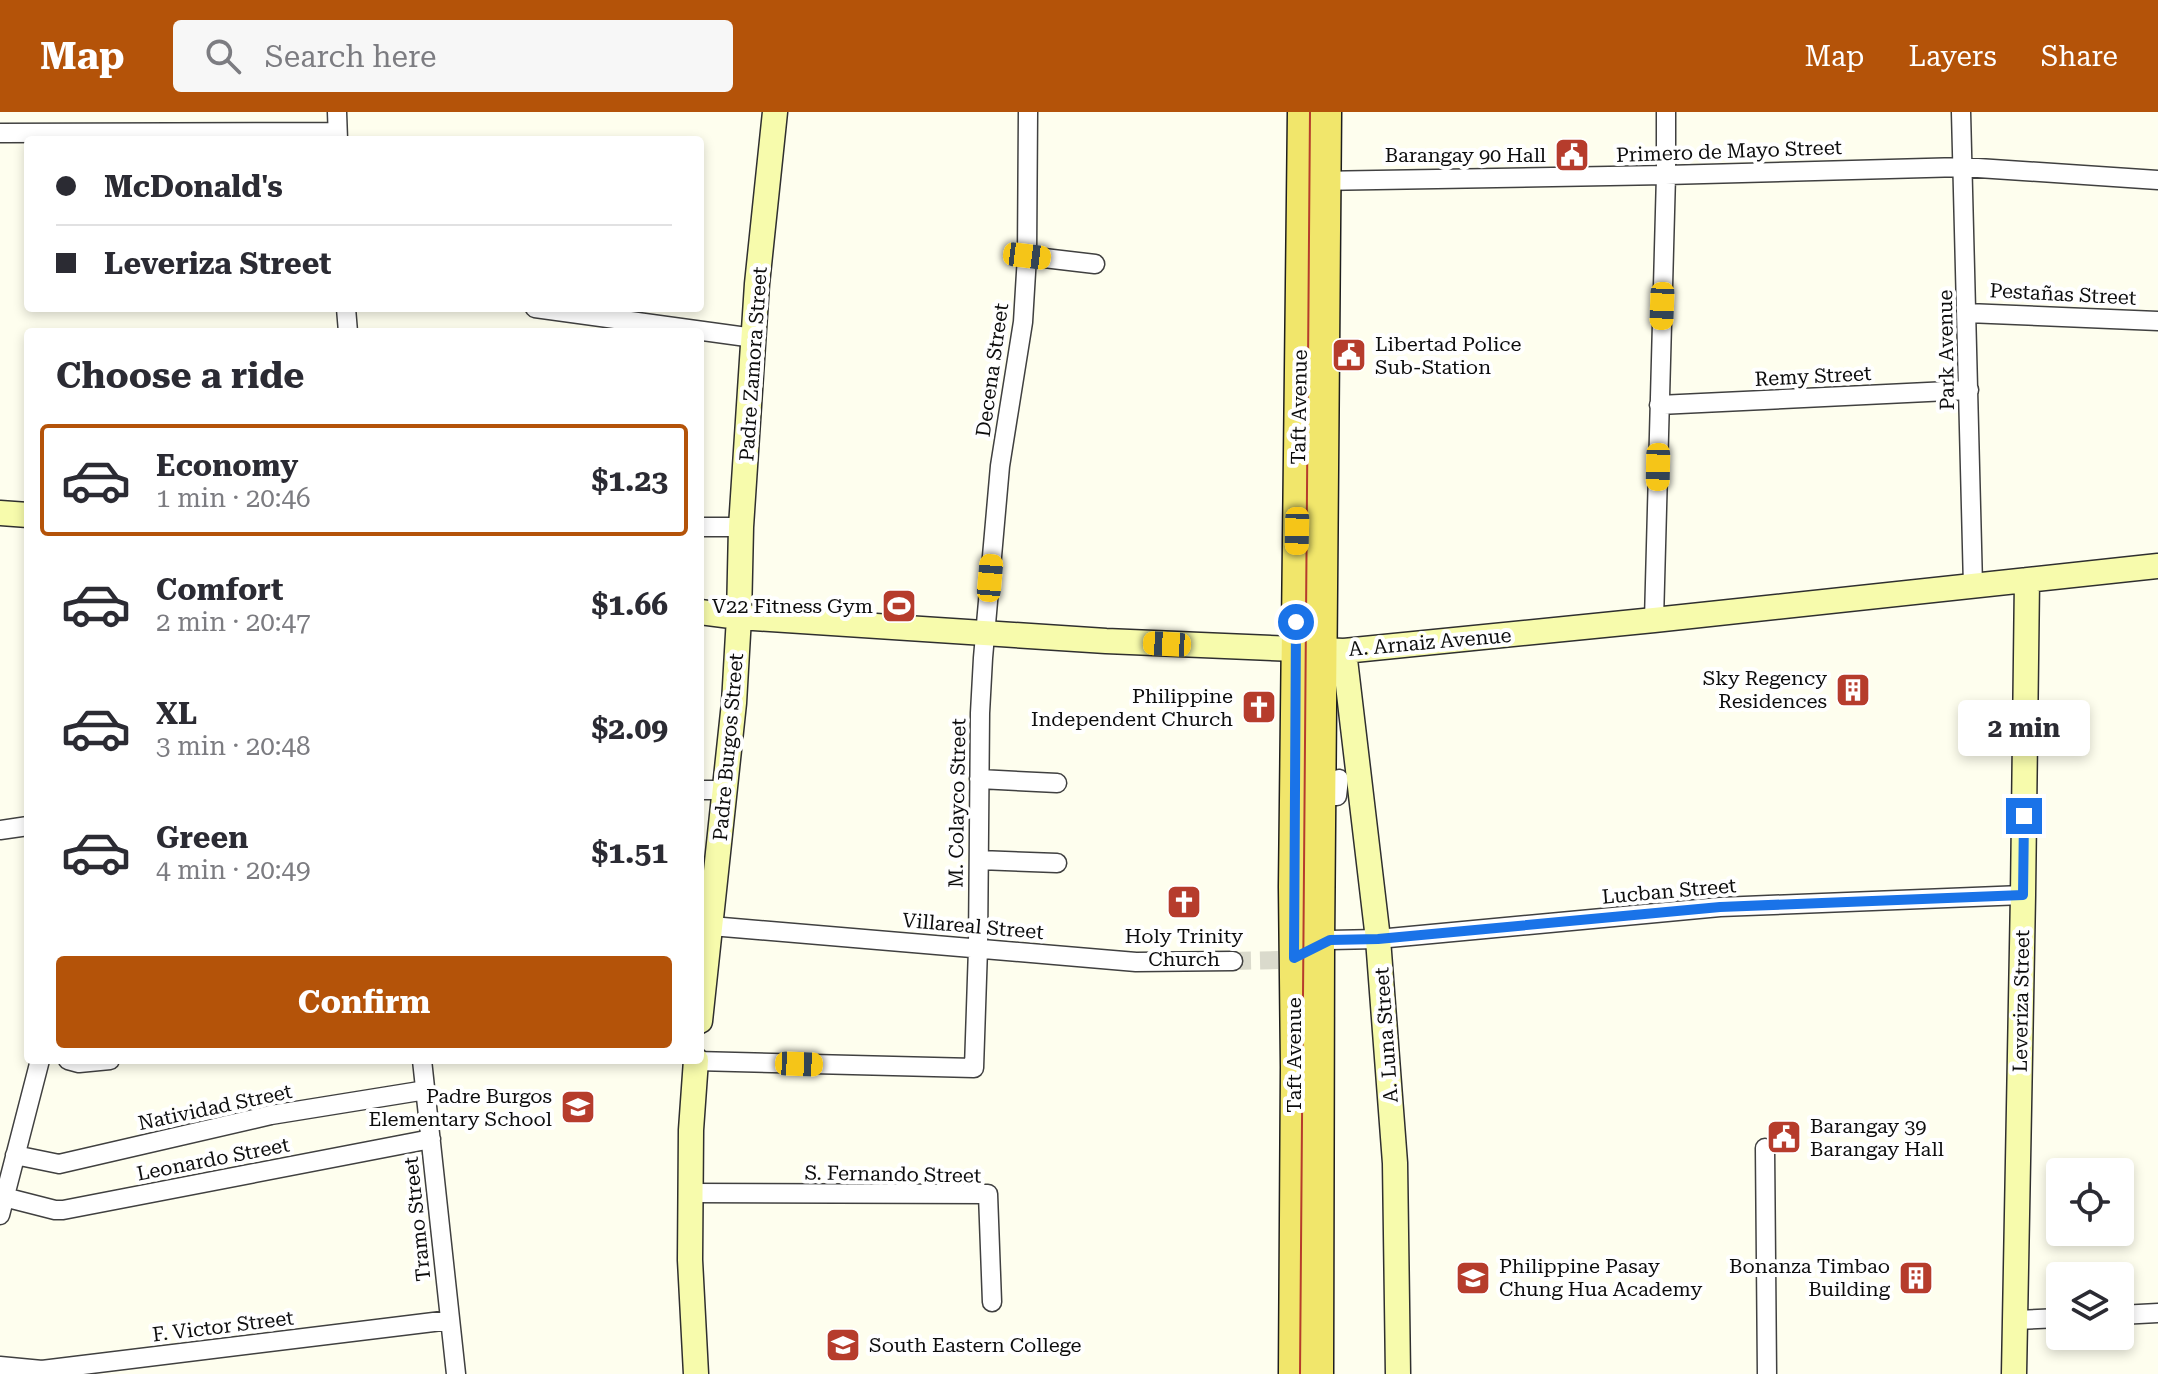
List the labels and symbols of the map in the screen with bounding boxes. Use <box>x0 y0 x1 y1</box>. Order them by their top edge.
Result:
street label: Primero de Mayo Street <box>1616 135 1843 167</box>
public building icon: Barangay 90 Hall <box>1553 136 1591 174</box>
place label: Barangay 90 Hall <box>1385 143 1546 167</box>
car <box>1002 241 1052 271</box>
street label: Padre Zamora Street <box>734 265 772 462</box>
street label: Pestañas Street <box>1989 278 2137 310</box>
car <box>1649 282 1675 330</box>
street label: Park Avenue <box>1933 289 1959 411</box>
street label: Decena Street <box>971 301 1013 438</box>
place label: Libertad Police Sub-Station <box>1375 332 1521 379</box>
public building icon: Libertad Police Sub-Station <box>1330 336 1368 374</box>
street label: Taft Avenue <box>1286 349 1312 465</box>
street label: Remy Street <box>1754 361 1873 391</box>
car <box>1646 443 1670 491</box>
car <box>1285 507 1309 555</box>
car <box>976 553 1004 603</box>
sports icon: V22 Fitness Gym <box>880 587 918 625</box>
place label: V22 Fitness Gym <box>712 594 873 618</box>
route start <box>1278 604 1314 640</box>
street label: A. Arnaiz Avenue <box>1348 623 1512 661</box>
car <box>1142 631 1192 657</box>
street label: Padre Burgos Street <box>708 652 748 842</box>
place label: Sky Regency Residences <box>1703 666 1827 713</box>
building icon: Sky Regency Residences <box>1834 671 1872 709</box>
place label: Philippine Independent Church <box>1031 684 1233 731</box>
church icon: Philippine Independent Church <box>1240 688 1278 726</box>
callout: 2 min <box>1958 700 2090 756</box>
street label: M. Colayco Street <box>944 717 970 888</box>
route end <box>2006 798 2042 834</box>
street label: Lucban Street <box>1601 873 1738 909</box>
church icon: Holy Trinity Church <box>1165 883 1203 921</box>
street label: Villareal Street <box>901 908 1045 944</box>
place label: Holy Trinity Church <box>1125 924 1243 971</box>
street label: Leveriza Street <box>2008 929 2034 1073</box>
street label: A. Luna Street <box>1369 966 1403 1104</box>
street label: Taft Avenue <box>1282 997 1306 1113</box>
car <box>775 1051 823 1077</box>
street label: Natividad Street <box>136 1079 295 1135</box>
place label: Padre Burgos Elementary School <box>369 1084 552 1131</box>
school or university icon: Padre Burgos Elementary School <box>559 1088 597 1126</box>
place label: Barangay 39 Barangay Hall <box>1810 1114 1944 1161</box>
public building icon: Barangay 39 Barangay Hall <box>1765 1118 1803 1156</box>
street label: Leonardo Street <box>135 1132 292 1186</box>
street label: Tramo Street <box>398 1155 435 1282</box>
street label: S. Fernando Street <box>804 1160 982 1188</box>
place label: Philippine Pasay Chung Hua Academy <box>1499 1254 1702 1301</box>
place label: Bonanza Timbao Building <box>1729 1254 1891 1301</box>
school or university icon: Philippine Pasay Chung Hua Academy <box>1454 1259 1492 1297</box>
building icon: Bonanza Timbao Building <box>1897 1259 1935 1297</box>
street label: F. Victor Street <box>151 1305 296 1347</box>
school or university icon: South Eastern College <box>824 1326 862 1364</box>
place label: South Eastern College <box>869 1333 1081 1357</box>

